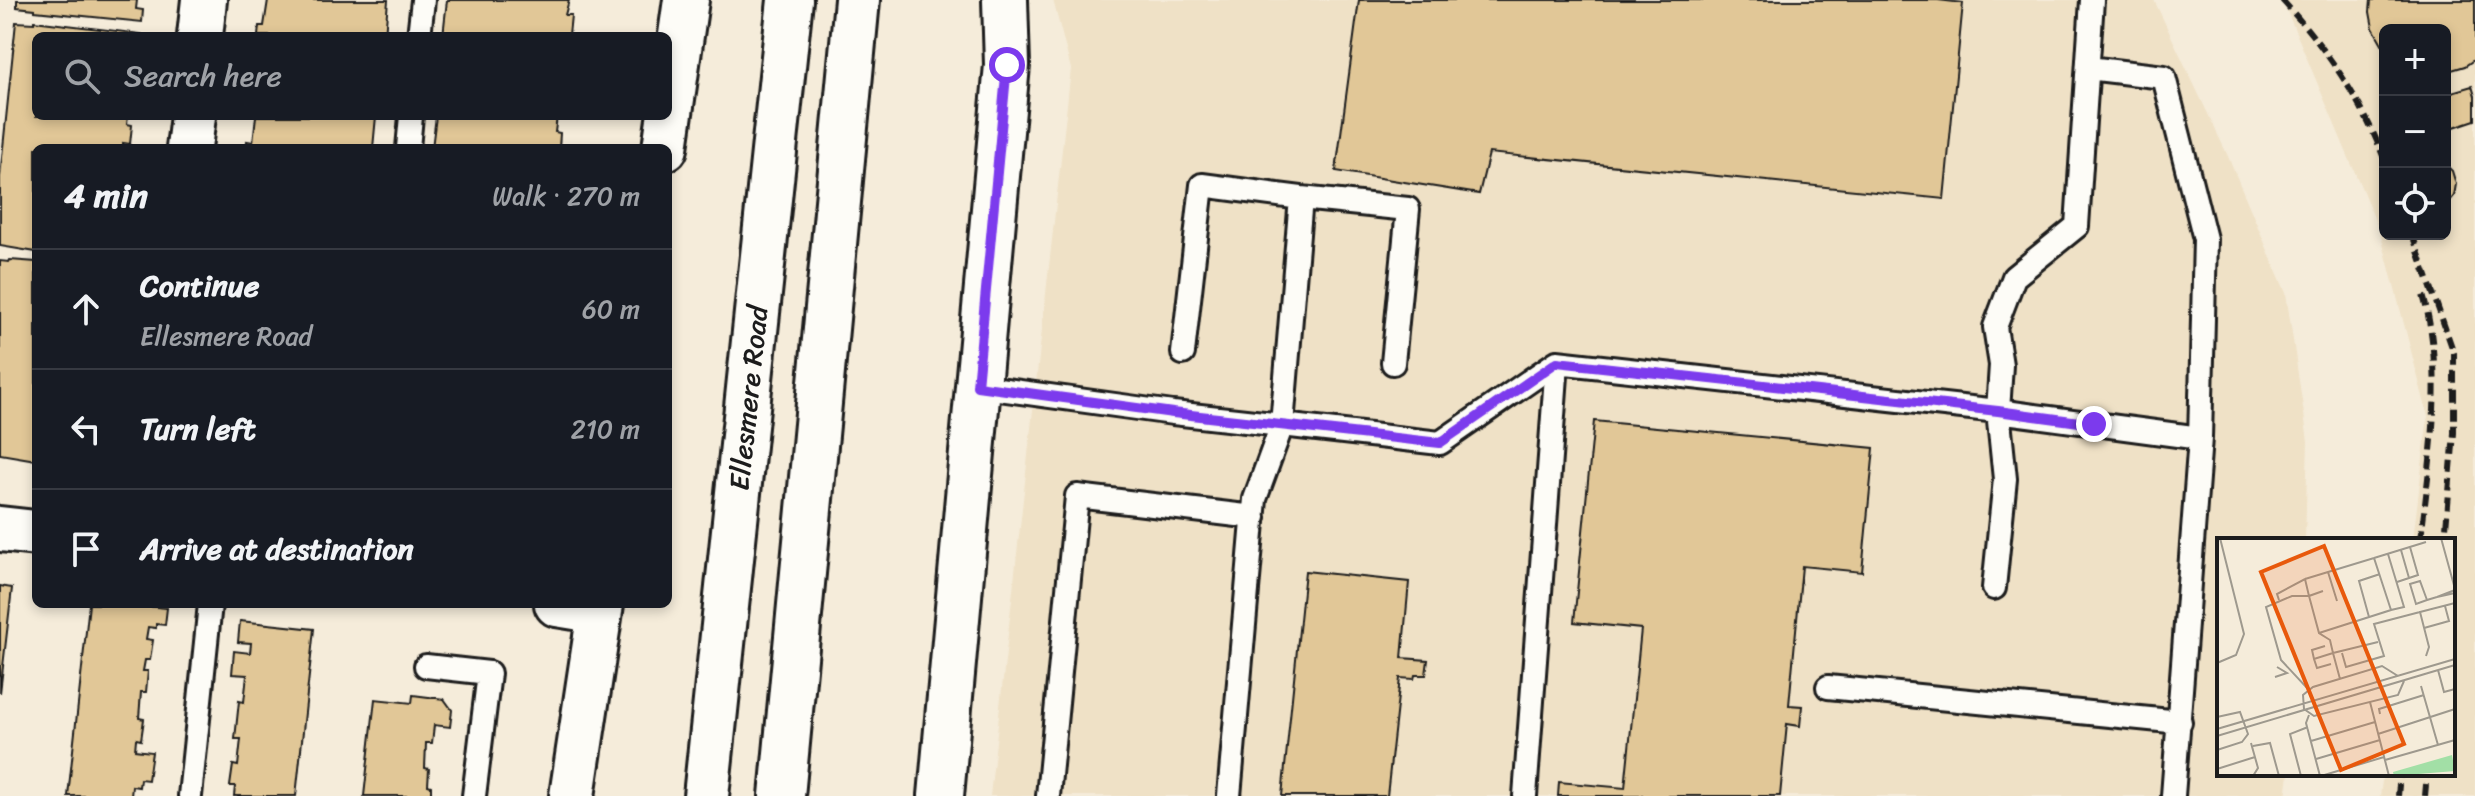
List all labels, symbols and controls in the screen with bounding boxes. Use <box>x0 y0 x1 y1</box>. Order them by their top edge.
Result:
map controls <box>2379 24 2451 240</box>
button: + <box>2379 24 2451 96</box>
search box <box>32 32 672 120</box>
route start <box>989 47 1025 83</box>
text: Search here <box>124 49 282 103</box>
icon: search <box>60 54 104 98</box>
button: − <box>2379 96 2451 168</box>
text: 4 min <box>64 166 148 226</box>
button: locate <box>2379 168 2451 240</box>
text: Walk · 270 m <box>492 173 640 219</box>
text: Continue <box>140 259 259 313</box>
text: 60 m <box>582 286 640 332</box>
icon: ahead <box>64 287 108 331</box>
street label: Ellesmere Road <box>714 301 783 493</box>
text: Ellesmere Road <box>140 313 312 359</box>
text: Turn left <box>140 402 256 456</box>
text: 210 m <box>571 406 640 452</box>
route end <box>2076 406 2112 442</box>
icon: left <box>64 407 108 451</box>
text: Arrive at destination <box>140 522 414 576</box>
icon: arrive <box>64 527 108 571</box>
inset map <box>2217 538 2455 776</box>

